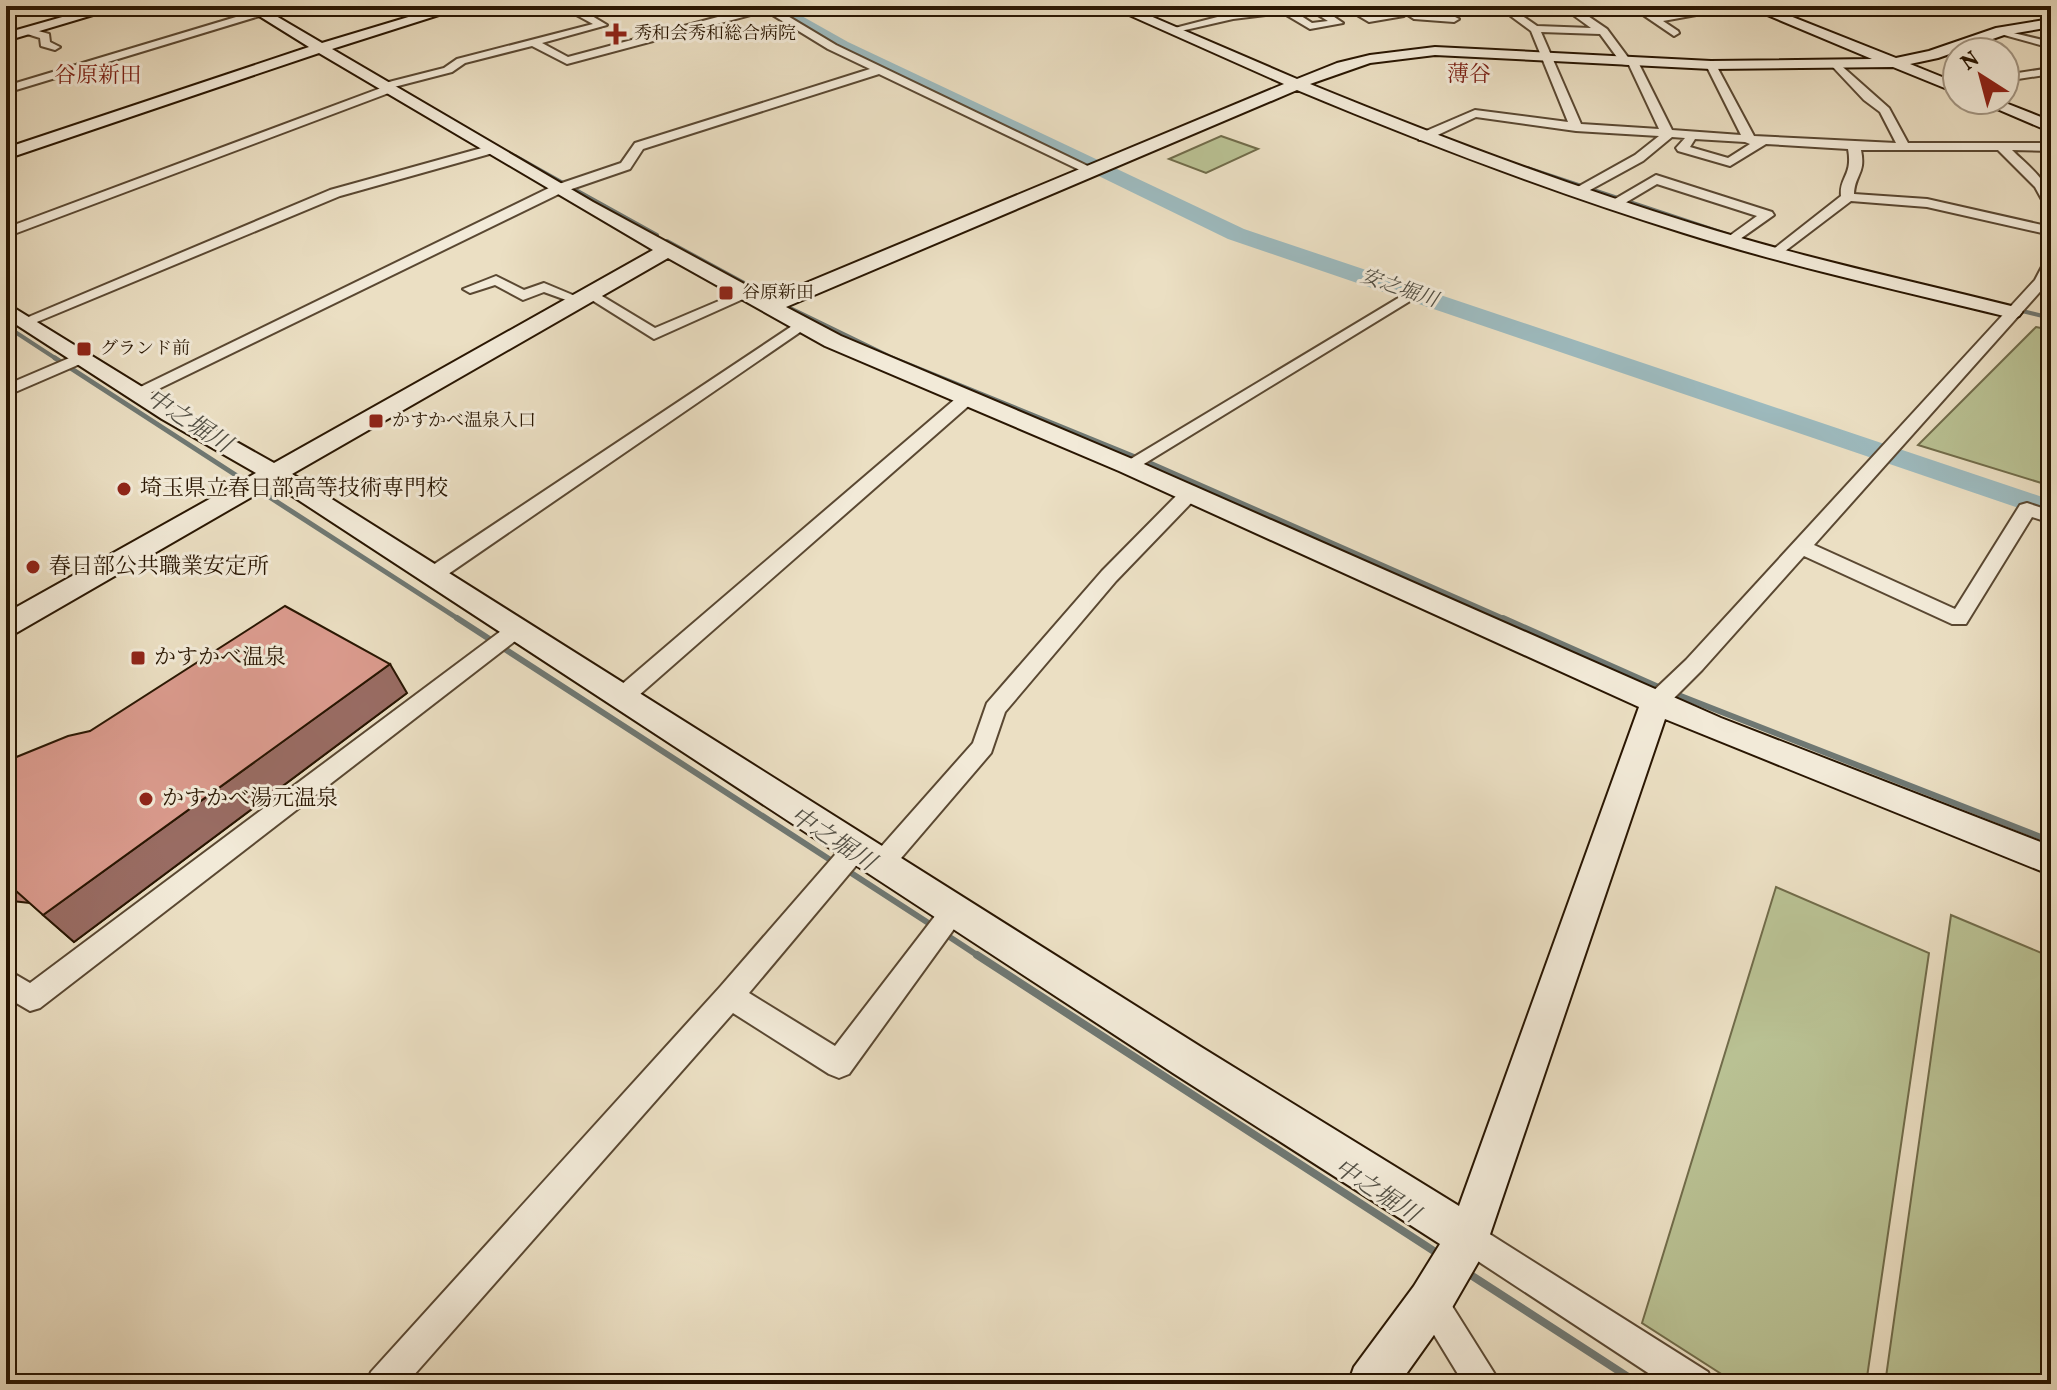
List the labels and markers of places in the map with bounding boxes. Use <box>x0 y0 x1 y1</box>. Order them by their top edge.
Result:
place label: 秀和会秀和総合病院 <box>634 22 796 47</box>
marker: 秀和会秀和総合病院 <box>605 23 627 45</box>
place label: 谷原新田 <box>742 281 814 306</box>
marker: 谷原新田 <box>717 284 735 302</box>
place label: グランド前 <box>100 337 190 362</box>
marker: グランド前 <box>75 340 93 358</box>
place label: かすかべ温泉入口 <box>392 409 536 434</box>
marker: かすかべ温泉入口 <box>367 412 385 430</box>
place label: 埼玉県立春日部高等技術専門校 <box>140 474 448 505</box>
marker: 埼玉県立春日部高等技術専門校 <box>115 480 133 498</box>
place label: 春日部公共職業安定所 <box>49 552 269 583</box>
marker: 春日部公共職業安定所 <box>24 558 42 576</box>
place label: かすかべ温泉 <box>154 643 286 674</box>
marker: かすかべ温泉 <box>129 649 147 667</box>
place label: かすかべ湯元温泉 <box>162 784 338 815</box>
marker: かすかべ湯元温泉 <box>137 790 155 808</box>

